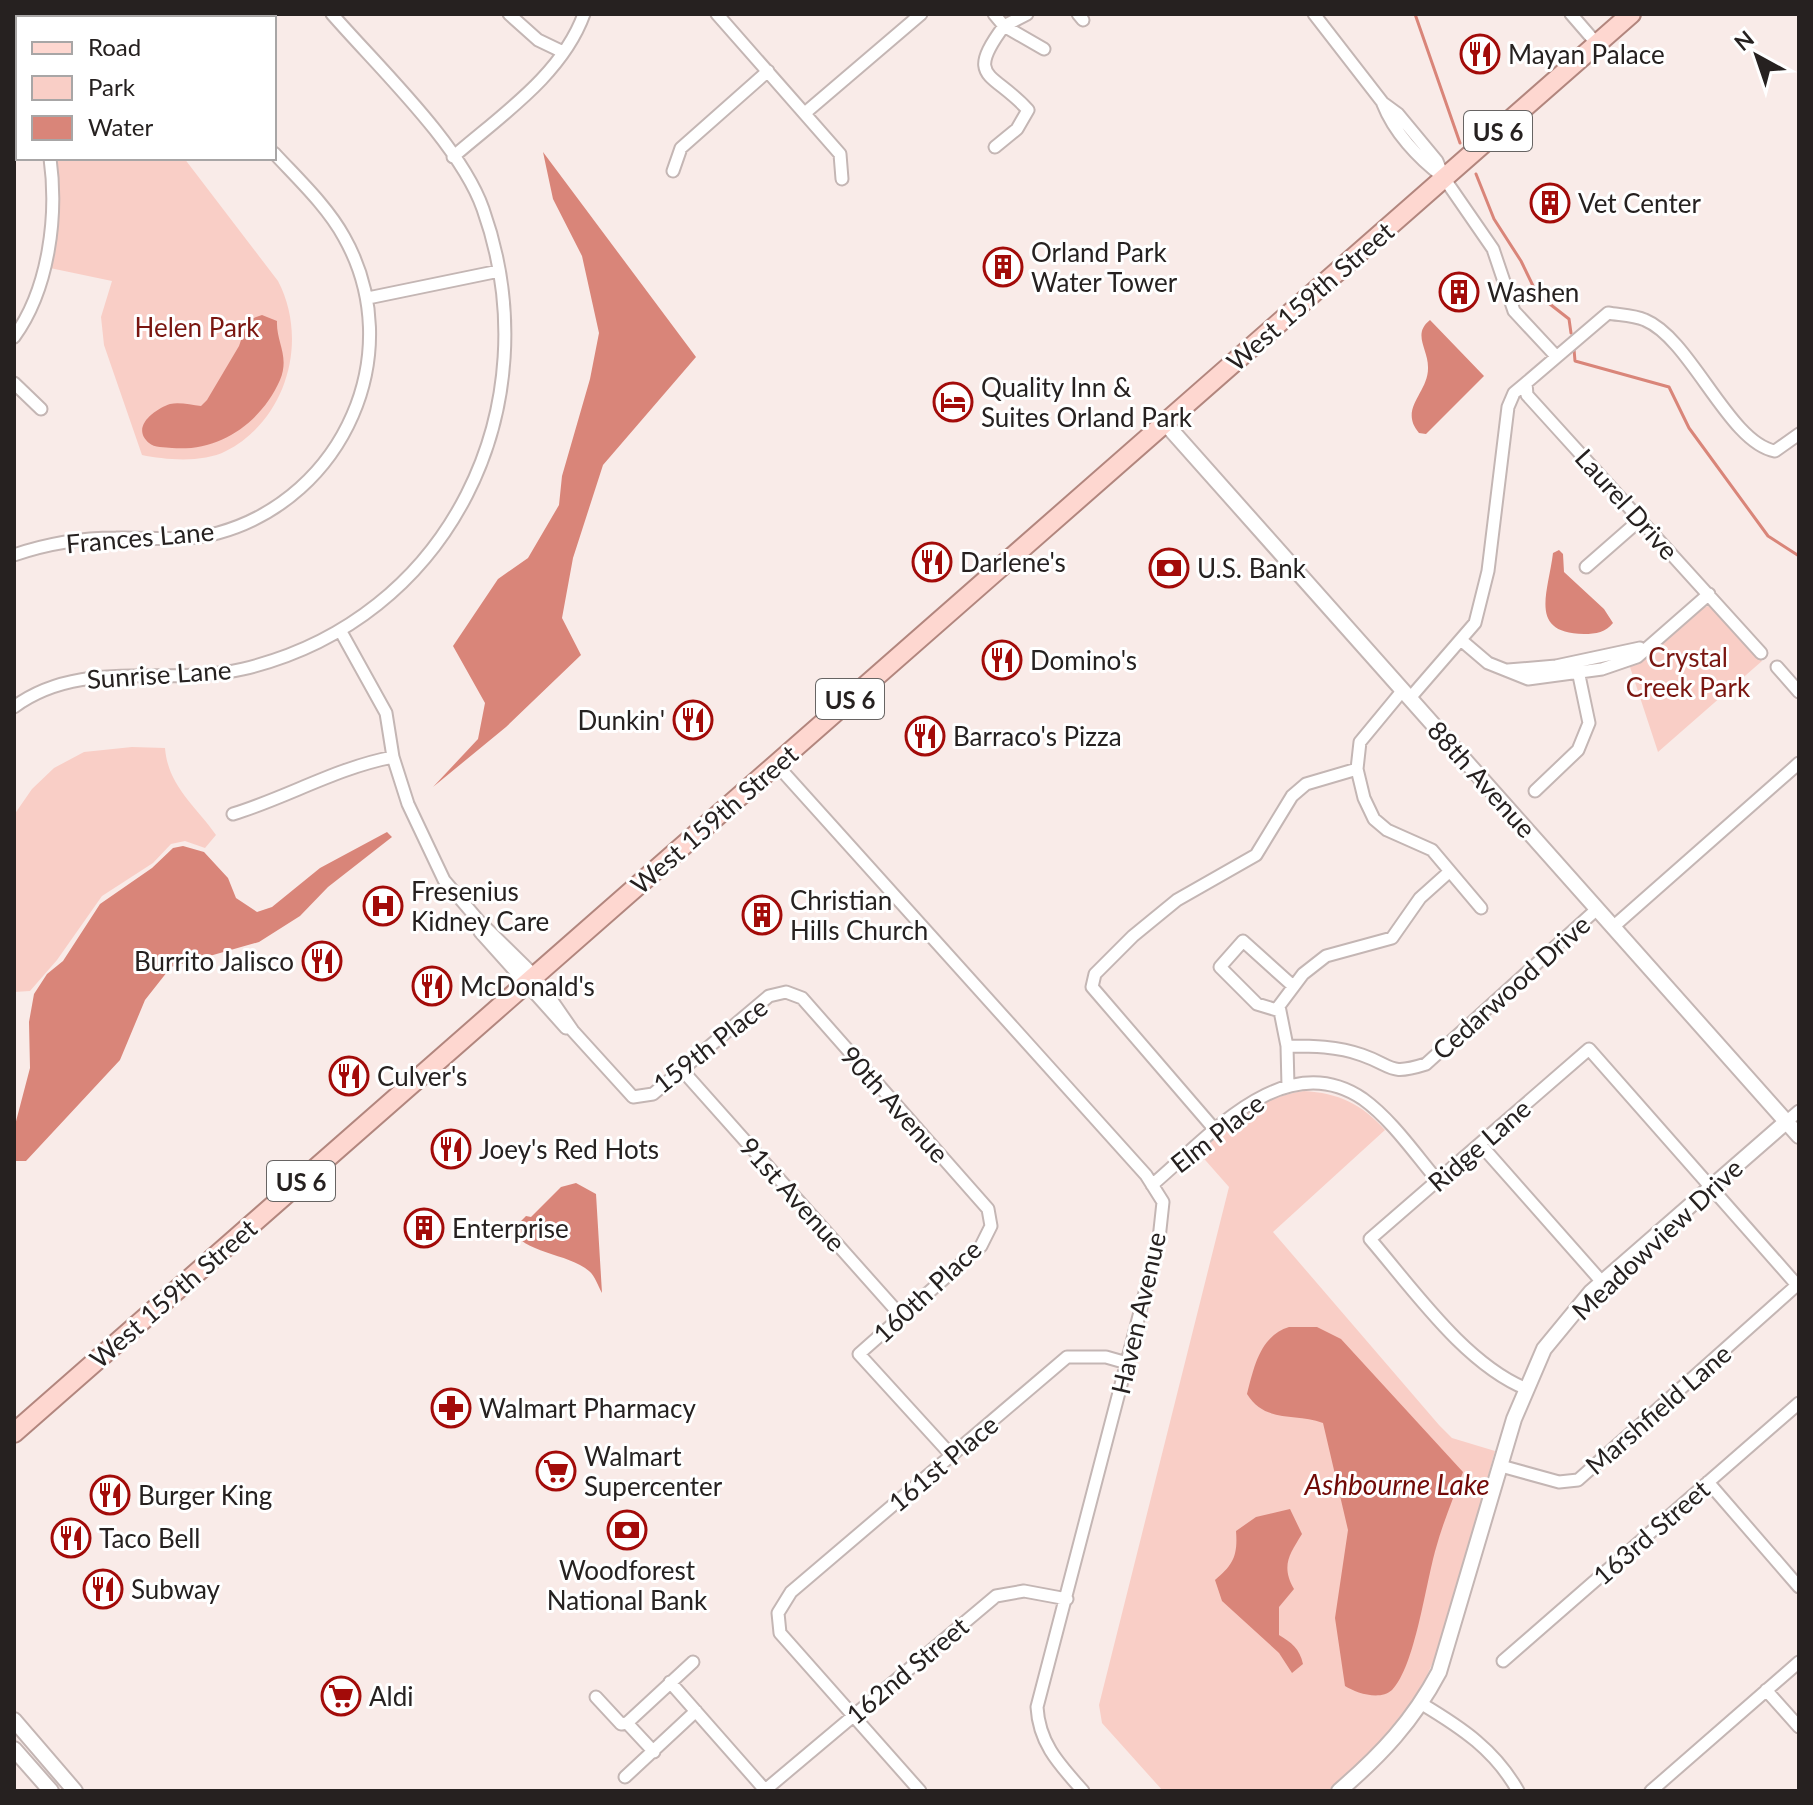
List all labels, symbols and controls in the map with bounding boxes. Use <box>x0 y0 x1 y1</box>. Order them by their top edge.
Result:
legend <box>16 16 276 160</box>
north arrow <box>1717 16 1797 96</box>
text: N <box>1729 25 1759 56</box>
text: Road <box>88 32 141 61</box>
restaurant icon: Mayan Palace <box>1459 33 1501 75</box>
place label: Mayan Palace <box>1508 38 1665 70</box>
text: Park <box>88 72 136 101</box>
road number: US 6 <box>1464 111 1532 151</box>
text: Water <box>88 112 153 141</box>
building icon: Vet Center <box>1529 182 1571 224</box>
place label: Vet Center <box>1578 187 1701 219</box>
street label: West 159th Street <box>1220 214 1400 377</box>
place label: Orland Park Water Tower <box>1031 236 1178 298</box>
building icon: Orland Park Water Tower <box>982 246 1024 288</box>
building icon: Washen <box>1438 271 1480 313</box>
place label: Washen <box>1487 276 1579 308</box>
park label: Helen Park <box>135 311 260 343</box>
place label: Quality Inn & Suites Orland Park <box>981 371 1193 433</box>
hotel icon: Quality Inn & Suites Orland Park <box>932 381 974 423</box>
street label: Laurel Drive <box>1569 442 1685 566</box>
street label: Frances Lane <box>65 515 215 559</box>
restaurant icon: Darlene's <box>911 541 953 583</box>
place label: Darlene's <box>960 546 1066 578</box>
bank icon: U.S. Bank <box>1148 547 1190 589</box>
place label: U.S. Bank <box>1197 552 1307 584</box>
restaurant icon: Domino's <box>981 639 1023 681</box>
park label: Crystal Creek Park <box>1626 641 1751 703</box>
place label: Domino's <box>1030 644 1137 676</box>
street label: Sunrise Lane <box>86 653 232 695</box>
road number: US 6 <box>816 679 884 719</box>
restaurant icon: Dunkin' <box>672 699 714 741</box>
place label: Dunkin' <box>577 704 665 736</box>
street label: 88th Avenue <box>1421 714 1543 844</box>
restaurant icon: Barraco's Pizza <box>904 715 946 757</box>
place label: Barraco's Pizza <box>953 720 1122 752</box>
street label: West 159th Street <box>624 737 804 900</box>
place label: Fresenius Kidney Care <box>411 875 549 937</box>
place label: Christian Hills Church <box>790 884 928 946</box>
hospital icon: Fresenius Kidney Care <box>362 885 404 927</box>
building icon: Christian Hills Church <box>741 894 783 936</box>
street label: Cedarwood Drive <box>1426 908 1596 1066</box>
restaurant icon: Burrito Jalisco <box>301 940 343 982</box>
place label: Burrito Jalisco <box>134 945 294 977</box>
restaurant icon: McDonald's <box>411 965 453 1007</box>
place label: McDonald's <box>460 970 595 1002</box>
street label: 159th Place <box>646 990 774 1100</box>
street label: 90th Avenue <box>834 1039 956 1169</box>
restaurant icon: Culver's <box>328 1055 370 1097</box>
place label: Culver's <box>377 1060 467 1092</box>
street label: Elm Place <box>1164 1087 1270 1179</box>
street label: Ridge Lane <box>1421 1092 1537 1198</box>
restaurant icon: Joey's Red Hots <box>430 1128 472 1170</box>
street label: 91st Avenue <box>733 1130 853 1258</box>
place label: Joey's Red Hots <box>479 1133 659 1165</box>
street label: Meadowview Drive <box>1565 1152 1749 1326</box>
road number: US 6 <box>267 1161 335 1201</box>
building icon: Enterprise <box>403 1207 445 1249</box>
street label: West 159th Street <box>83 1211 263 1374</box>
place label: Enterprise <box>452 1212 569 1244</box>
street label: Haven Avenue <box>1104 1229 1172 1397</box>
street label: 160th Place <box>866 1233 988 1349</box>
street label: Marshfield Lane <box>1579 1337 1737 1481</box>
pharmacy icon: Walmart Pharmacy <box>430 1387 472 1429</box>
place label: Walmart Pharmacy <box>479 1392 696 1424</box>
street label: 161st Place <box>882 1408 1004 1518</box>
place label: Walmart Supercenter <box>584 1440 723 1502</box>
supermarket icon: Walmart Supercenter <box>535 1450 577 1492</box>
water label: Ashbourne Lake <box>1303 1467 1490 1501</box>
street label: 163rd Street <box>1586 1472 1716 1591</box>
restaurant icon: Burger King <box>89 1474 131 1516</box>
place label: Burger King <box>138 1479 272 1511</box>
bank icon: Woodforest National Bank <box>606 1509 648 1551</box>
restaurant icon: Taco Bell <box>50 1517 92 1559</box>
place label: Taco Bell <box>99 1522 201 1554</box>
place label: Woodforest National Bank <box>547 1554 708 1616</box>
restaurant icon: Subway <box>82 1568 124 1610</box>
place label: Subway <box>131 1573 221 1605</box>
street label: 162nd Street <box>839 1609 975 1730</box>
supermarket icon: Aldi <box>320 1675 362 1717</box>
place label: Aldi <box>369 1680 414 1712</box>

